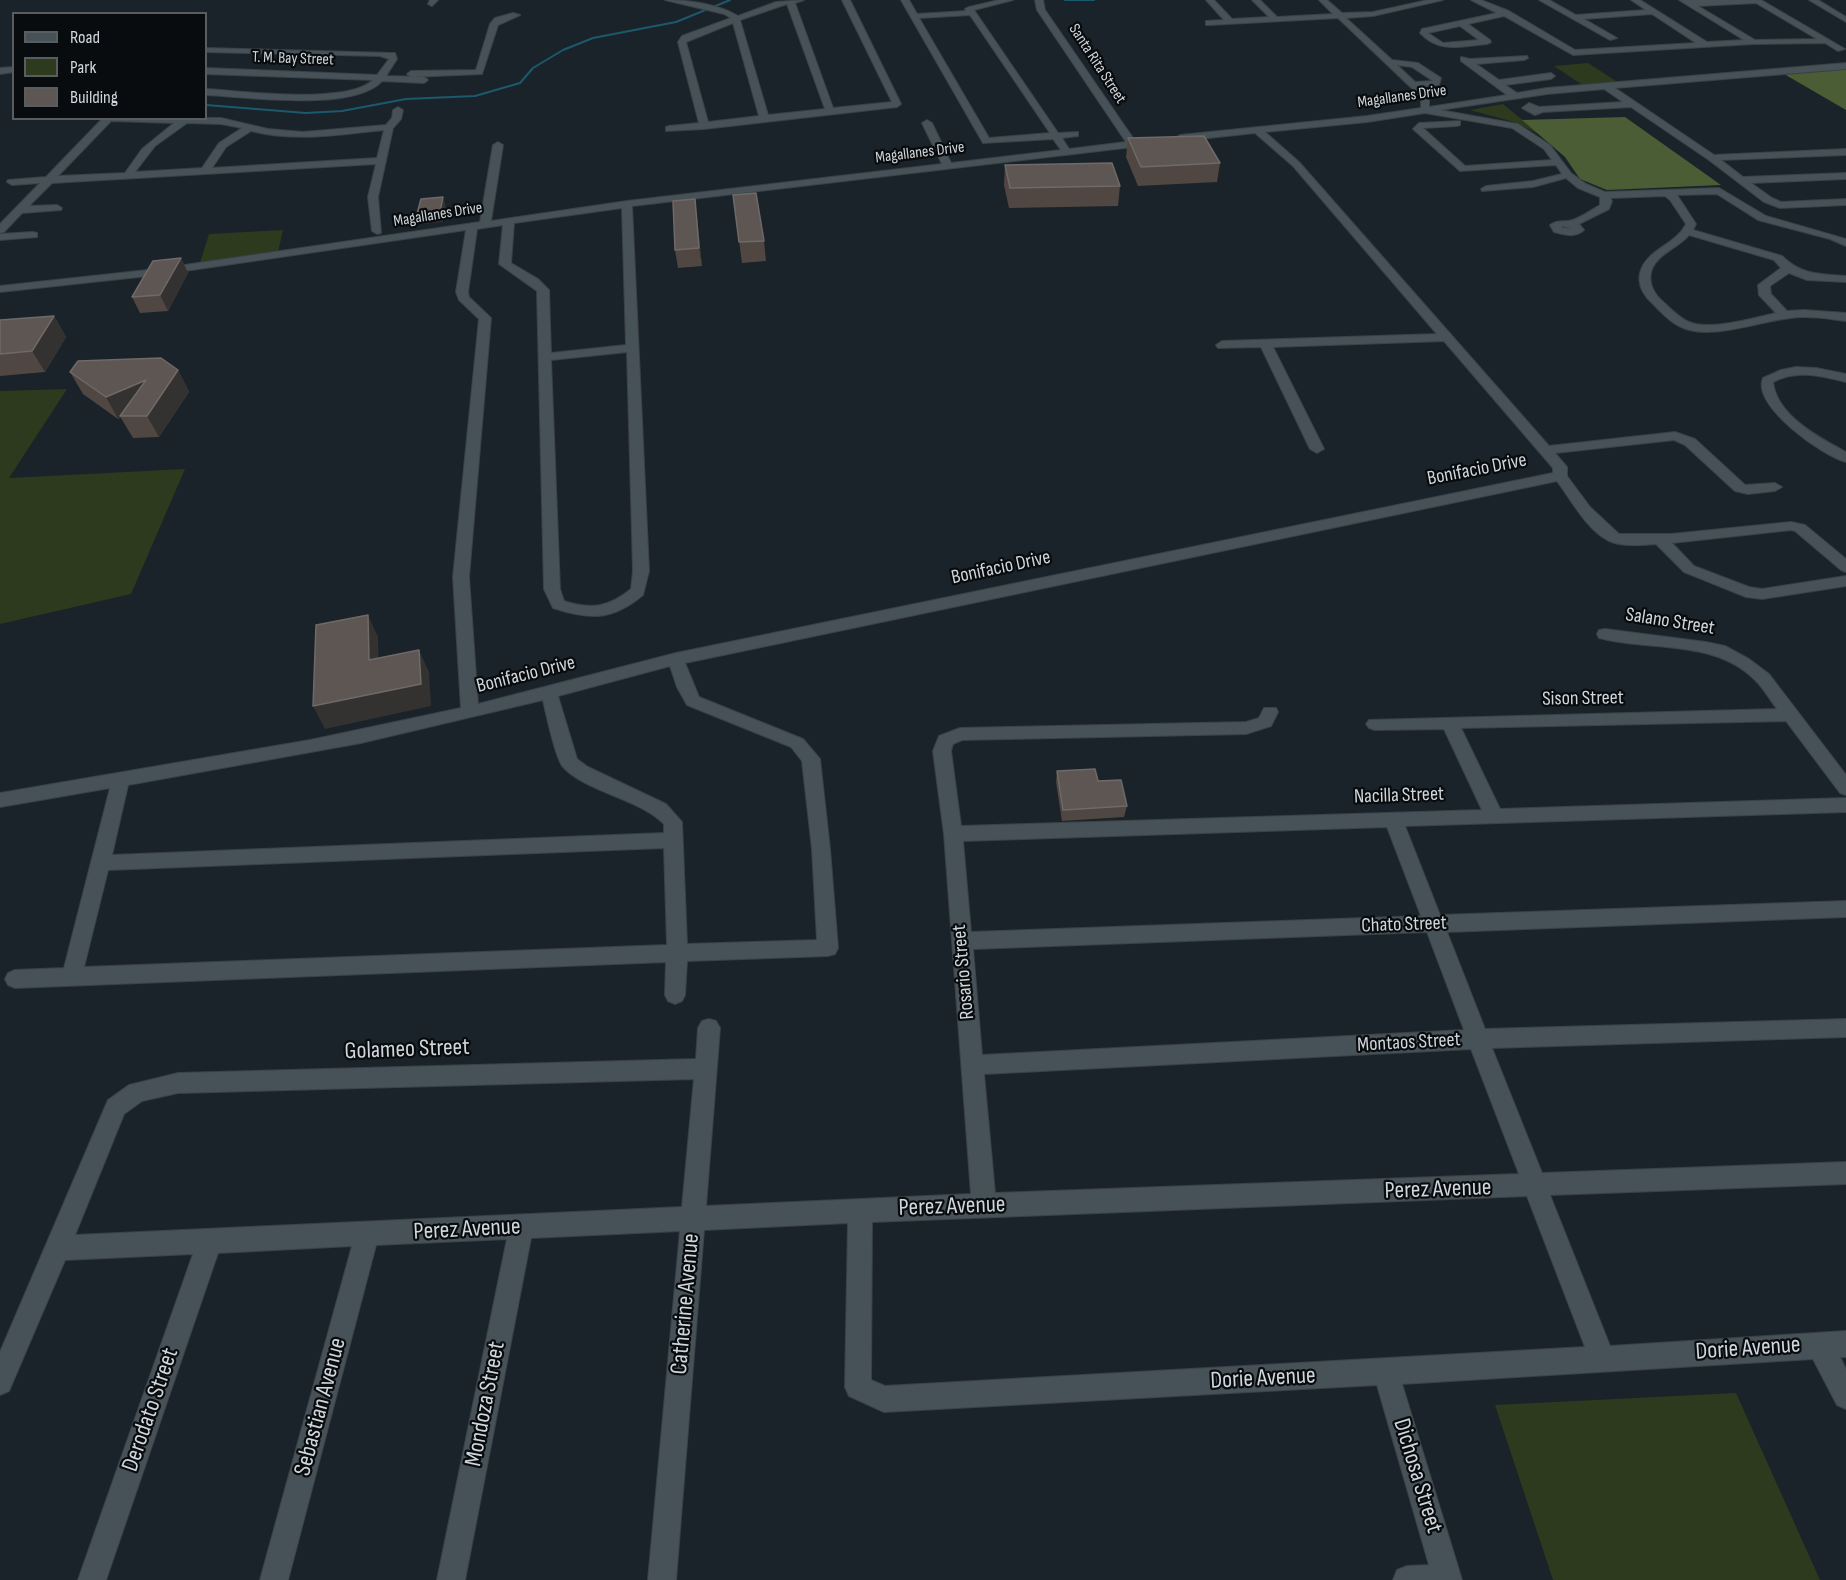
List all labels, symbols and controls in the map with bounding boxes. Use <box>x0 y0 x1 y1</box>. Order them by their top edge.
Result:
legend <box>12 12 207 120</box>
street label: Santa Rita Street <box>1064 21 1130 107</box>
text: Road <box>70 27 100 48</box>
street label: T. M. Bay Street <box>252 48 334 70</box>
text: Park <box>70 57 96 78</box>
street label: Magallanes Drive <box>1356 81 1448 113</box>
text: Building <box>70 87 118 108</box>
street label: Magallanes Drive <box>874 138 966 168</box>
street label: Magallanes Drive <box>392 199 484 231</box>
street label: Bonifacio Drive <box>1425 449 1529 491</box>
street label: Bonifacio Drive <box>949 546 1053 590</box>
street label: Salano Street <box>1624 603 1716 641</box>
street label: Bonifacio Drive <box>474 651 578 699</box>
street label: Sison Street <box>1542 686 1624 712</box>
street label: Nacilla Street <box>1354 782 1444 810</box>
street label: Chato Street <box>1361 912 1447 938</box>
street label: Rosario Street <box>948 924 980 1020</box>
street label: Montaos Street <box>1357 1028 1461 1058</box>
street label: Golameo Street <box>344 1033 470 1067</box>
street label: Perez Avenue <box>1384 1174 1492 1206</box>
street label: Perez Avenue <box>898 1191 1006 1223</box>
street label: Perez Avenue <box>413 1213 521 1247</box>
street label: Catherine Avenue <box>665 1232 707 1376</box>
street label: Dorie Avenue <box>1694 1331 1802 1367</box>
street label: Sebastian Avenue <box>289 1335 353 1479</box>
street label: Mondoza Street <box>460 1339 512 1469</box>
street label: Derodato Street <box>116 1344 186 1476</box>
street label: Dorie Avenue <box>1210 1362 1316 1396</box>
street label: Dichosa Street <box>1386 1415 1448 1537</box>

